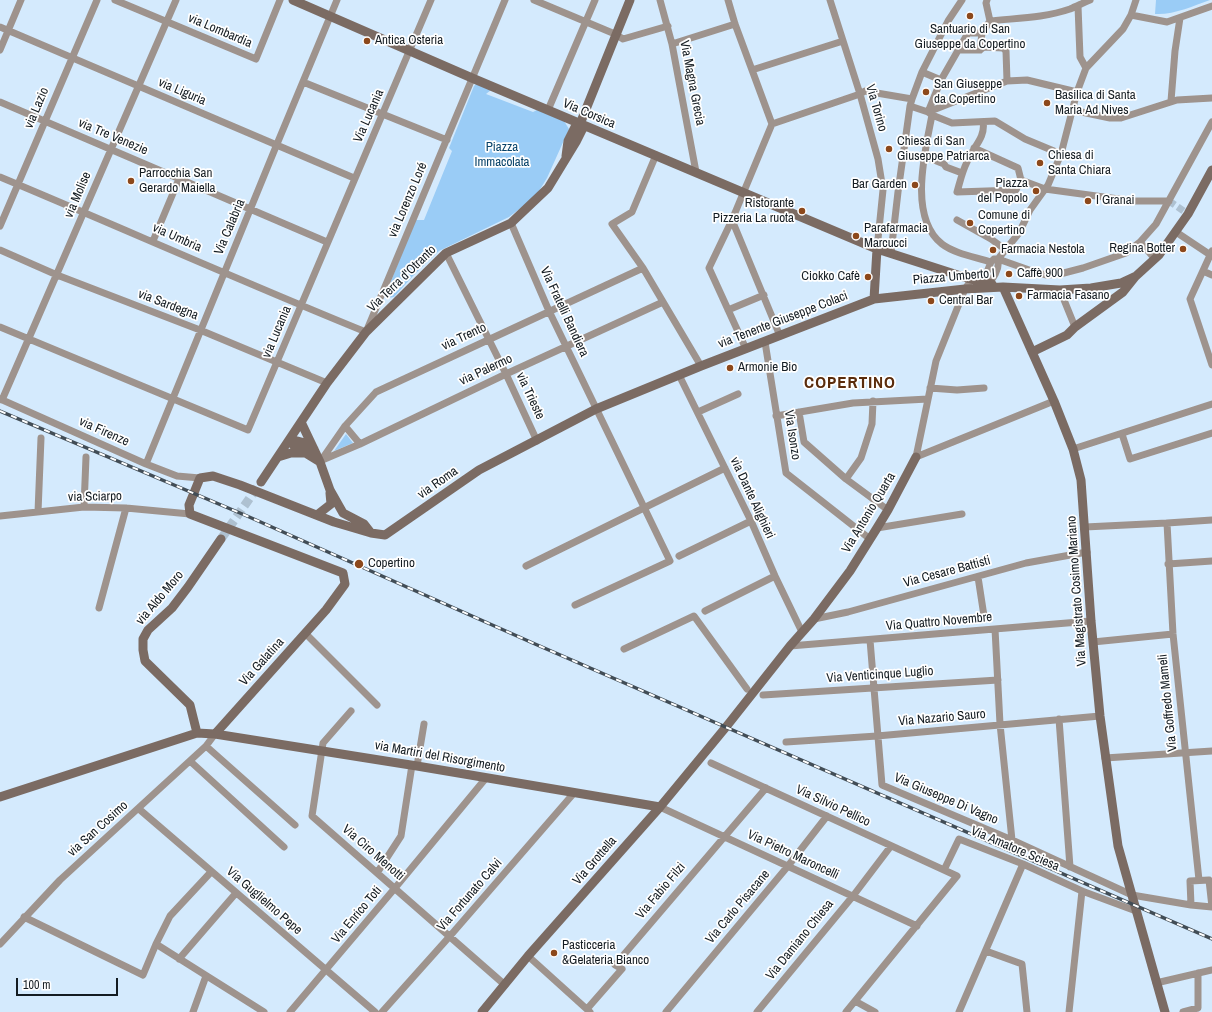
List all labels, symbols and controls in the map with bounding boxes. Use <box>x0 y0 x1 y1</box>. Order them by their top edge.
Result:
street label: via Lombardia <box>186 11 254 51</box>
marker: Santuario di San Giuseppe da Copertino <box>965 11 975 21</box>
place label: Santuario di San Giuseppe da Copertino <box>915 22 1025 53</box>
place label: Antica Osteria <box>375 33 443 49</box>
marker: Antica Osteria <box>362 36 372 46</box>
street label: Via Magna Grecia <box>676 39 708 127</box>
street label: via Liguria <box>156 75 208 109</box>
place label: San Giuseppe da Copertino <box>934 77 1002 108</box>
street label: Via Torino <box>862 83 890 133</box>
street label: via Lazio <box>21 85 53 131</box>
street label: Via Lucania <box>350 87 388 145</box>
marker: San Giuseppe da Copertino <box>921 87 931 97</box>
place label: Basilica di Santa Maria Ad Nives <box>1055 88 1136 119</box>
street label: Via Corsica <box>560 96 618 132</box>
marker: Basilica di Santa Maria Ad Nives <box>1042 98 1052 108</box>
street label: via Tre Venezie <box>76 115 150 159</box>
place label: Chiesa di San Giuseppe Patriarca <box>897 134 989 165</box>
park label: Piazza Immacolata <box>474 140 530 171</box>
marker: Chiesa di San Giuseppe Patriarca <box>884 144 894 154</box>
place label: Chiesa di Santa Chiara <box>1048 148 1111 179</box>
marker: Chiesa di Santa Chiara <box>1035 158 1045 168</box>
street label: via Lorenzo Loré <box>385 160 431 240</box>
place label: Parrocchia San Gerardo Maiella <box>139 166 215 197</box>
street label: via Molise <box>61 170 95 220</box>
marker: Parrocchia San Gerardo Maiella <box>126 176 136 186</box>
place label: Piazza del Popolo <box>978 176 1028 207</box>
place label: Bar Garden <box>852 177 907 193</box>
marker: Bar Garden <box>910 180 920 190</box>
marker: Piazza del Popolo <box>1031 186 1041 196</box>
place label: I Granai <box>1096 193 1135 209</box>
place label: Ristorante Pizzeria La ruota <box>713 196 794 227</box>
marker: I Granai <box>1083 196 1093 206</box>
street label: Via Calabria <box>211 197 249 257</box>
marker: Ristorante Pizzeria La ruota <box>797 206 807 216</box>
place label: Comune di Copertino <box>978 208 1030 239</box>
marker: Comune di Copertino <box>965 218 975 228</box>
street label: via Umbria <box>150 220 204 256</box>
place label: Parafarmacia Marcucci <box>864 221 928 252</box>
marker: Parafarmacia Marcucci <box>851 231 861 241</box>
place label: Regina Botter <box>1109 241 1175 257</box>
street label: Via Terra d'Otranto <box>364 242 440 316</box>
place label: Farmacia Nestola <box>1001 242 1085 258</box>
marker: Regina Botter <box>1178 244 1188 254</box>
marker: Farmacia Nestola <box>988 245 998 255</box>
street label: Via Fratelli Bandiera <box>536 264 592 360</box>
street label: Piazza Umberto I <box>912 266 996 288</box>
place label: Caffè 900 <box>1017 266 1063 282</box>
place label: Ciokko Cafè <box>801 269 860 285</box>
marker: Caffè 900 <box>1004 269 1014 279</box>
marker: Ciokko Cafè <box>863 272 873 282</box>
street label: via Sardegna <box>136 286 200 324</box>
street label: via Tenente Giuseppe Colaci <box>716 288 850 352</box>
place label: Farmacia Fasano <box>1027 288 1109 304</box>
marker: Farmacia Fasano <box>1014 291 1024 301</box>
place label: Central Bar <box>939 293 993 309</box>
marker: Central Bar <box>926 296 936 306</box>
street label: via Lucania <box>259 304 295 360</box>
street label: via Trento <box>439 320 489 354</box>
street label: via Palermo <box>457 351 515 389</box>
place label: Armonie Bio <box>738 360 797 376</box>
marker: Armonie Bio <box>725 363 735 373</box>
street label: via Trieste <box>512 370 548 422</box>
district label: COPERTINO <box>804 373 896 393</box>
street label: Via Isonzo <box>780 409 804 461</box>
street label: via Firenze <box>76 414 132 450</box>
street label: via Dante Alighieri <box>726 455 778 541</box>
street label: via Roma <box>415 464 461 502</box>
street label: Via Antonio Quarta <box>839 470 899 556</box>
street label: via Sciarpo <box>68 489 122 505</box>
street label: Via Magistrato Cosimo Mariano <box>1064 515 1090 667</box>
street label: Via Cesare Battisti <box>902 553 992 591</box>
place label: Copertino <box>368 556 415 572</box>
marker: Copertino <box>353 558 365 570</box>
street label: via Aldo Moro <box>133 568 187 628</box>
street label: Via Quattro Novembre <box>885 610 993 634</box>
street label: Via Galatina <box>236 635 288 689</box>
street label: Via Goffredo Mameli <box>1155 653 1181 753</box>
street label: Via Venticinque Luglio <box>826 663 934 687</box>
street label: Via Nazario Sauro <box>898 706 986 730</box>
street label: via Martiri del Risorgimento <box>374 738 506 776</box>
street label: Via Giuseppe Di Vagno <box>892 770 1000 828</box>
street label: Via Silvio Pellico <box>793 782 873 830</box>
street label: via San Cosimo <box>65 798 131 860</box>
street label: Via Ciro Menotti <box>339 822 407 884</box>
street label: Via Amatore Sciesa <box>968 823 1062 875</box>
street label: Via Pietro Maroncelli <box>745 827 841 883</box>
street label: Via Grottella <box>570 834 620 888</box>
street label: Via Fortunato Calvi <box>434 855 506 935</box>
street label: Via Fabio Filzi <box>633 860 689 922</box>
street label: Via Guglielmo Pepe <box>223 864 305 938</box>
street label: Via Carlo Pisacane <box>703 867 773 947</box>
street label: Via Enrico Toti <box>329 883 385 947</box>
street label: Via Damiano Chiesa <box>763 897 837 983</box>
place label: Pasticceria &Gelateria Bianco <box>562 938 649 969</box>
marker: Pasticceria &Gelateria Bianco <box>549 948 559 958</box>
scale bar <box>18 970 120 996</box>
text: 100 m <box>23 977 50 993</box>

